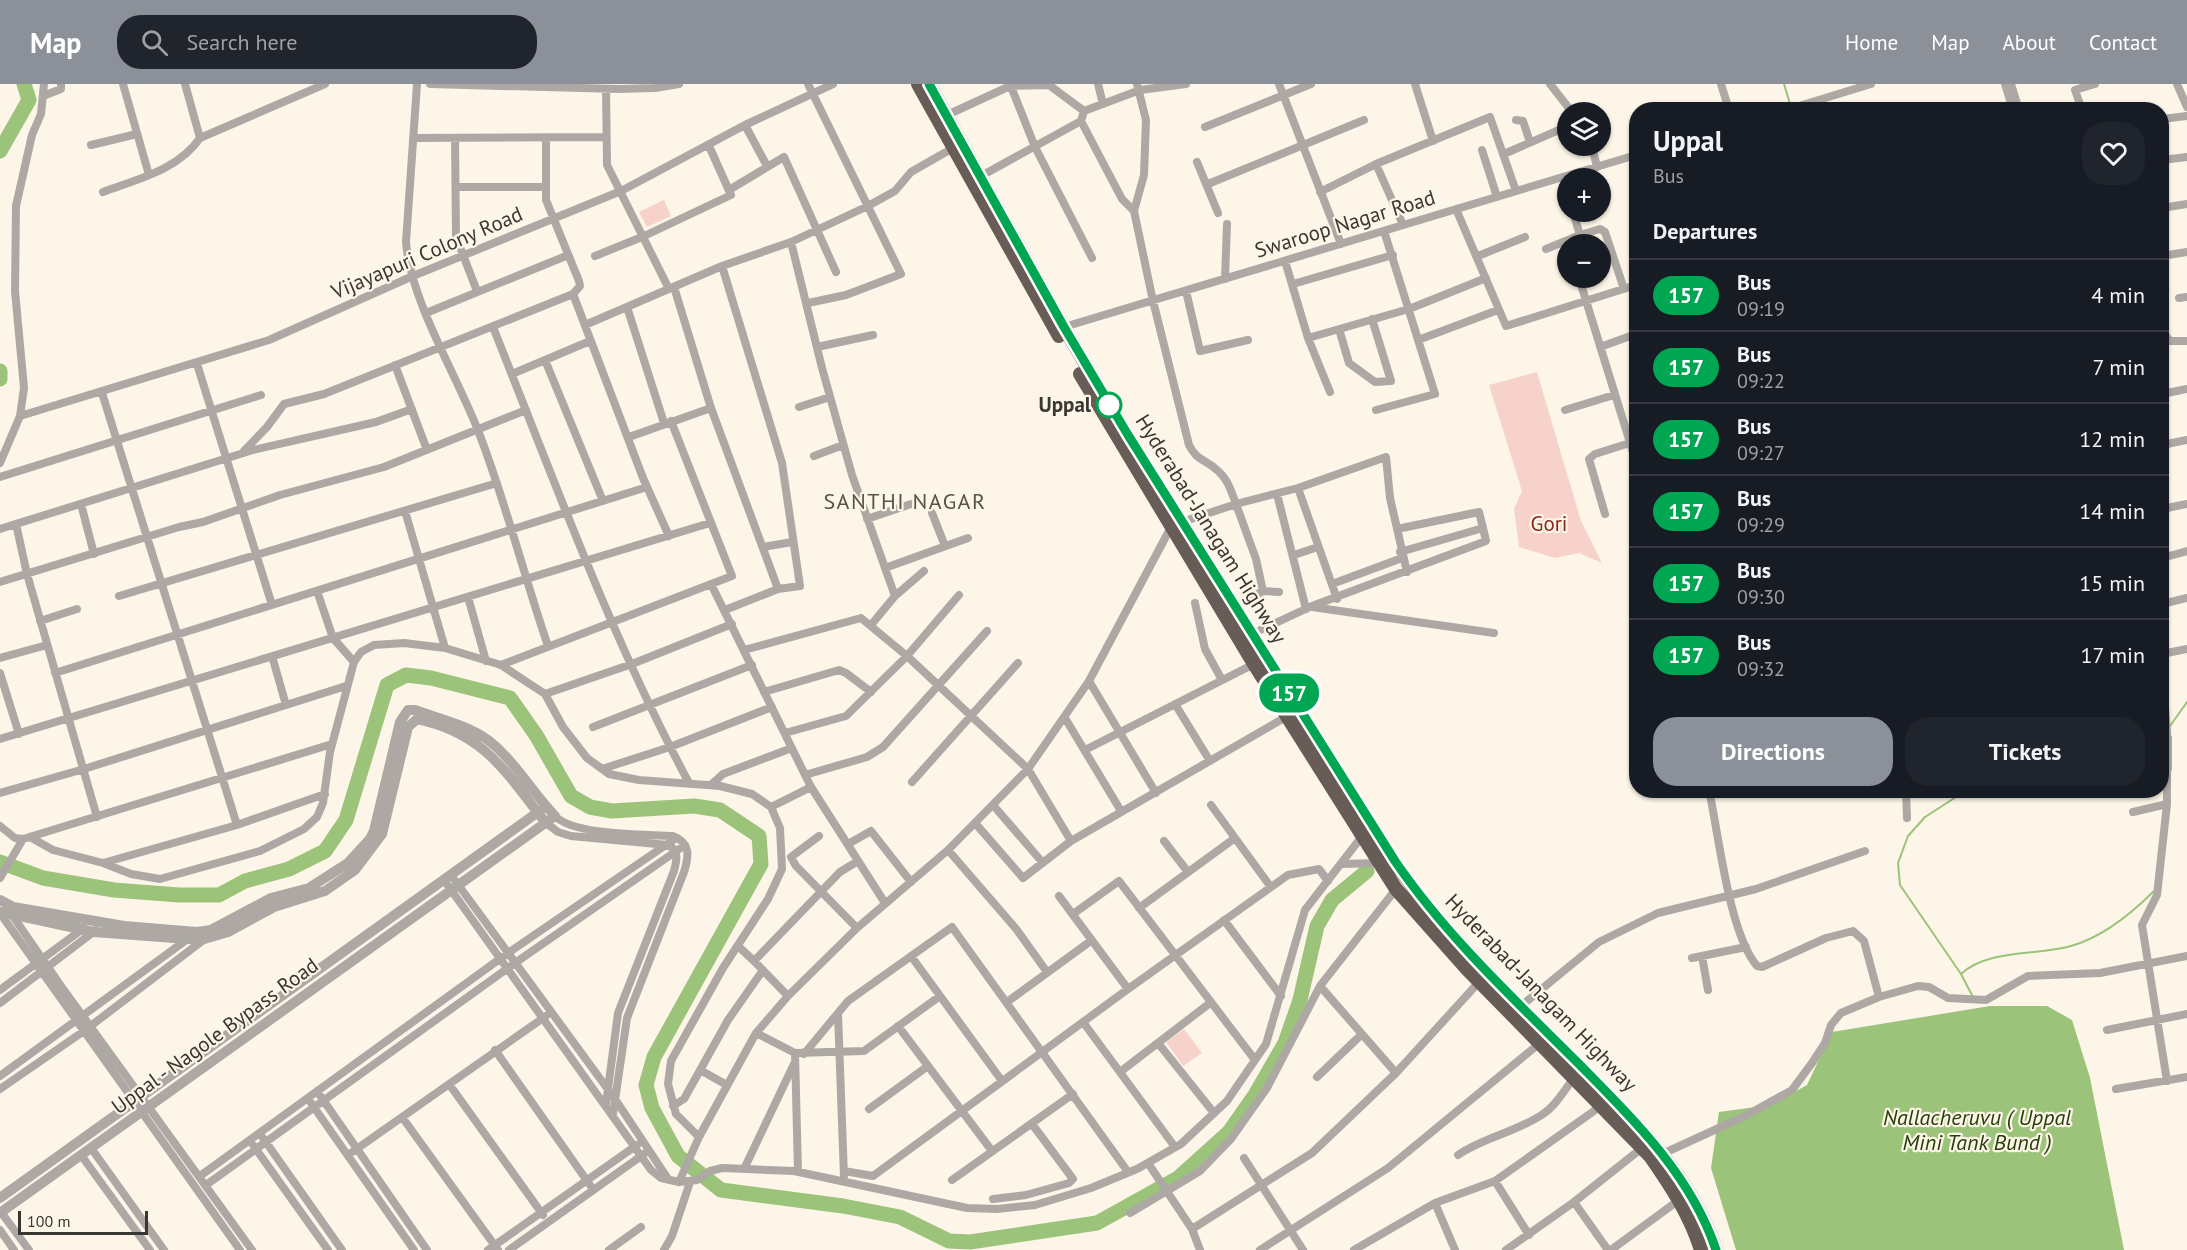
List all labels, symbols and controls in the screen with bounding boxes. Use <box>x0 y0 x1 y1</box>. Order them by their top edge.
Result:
search box <box>117 15 537 69</box>
text: Map <box>30 24 81 61</box>
icon: search <box>138 26 171 59</box>
text: Search here <box>186 28 297 56</box>
text: Home <box>1845 29 1898 56</box>
text: Map <box>1931 29 1970 56</box>
text: About <box>2003 29 2056 56</box>
text: Contact <box>2089 29 2157 56</box>
map controls <box>1557 102 1611 288</box>
button: layers <box>1557 102 1611 156</box>
text: Uppal <box>1653 122 1723 159</box>
button: heart <box>2082 122 2145 185</box>
text: Bus <box>1653 163 1684 189</box>
button: + <box>1557 168 1611 222</box>
street label: Swaroop Nagar Road <box>1251 183 1438 264</box>
street label: Vijayapuri Colony Road <box>326 200 527 305</box>
text: Departures <box>1653 217 1757 245</box>
button: − <box>1557 234 1611 288</box>
text: Bus <box>1737 268 1771 296</box>
text: 4 min <box>2091 281 2145 309</box>
text: 157 <box>1668 282 1704 309</box>
text: 09:19 <box>1737 296 1785 322</box>
text: Bus <box>1737 340 1771 368</box>
text: 7 min <box>2093 353 2145 381</box>
text: 157 <box>1668 354 1704 381</box>
text: 09:22 <box>1737 368 1785 394</box>
place label: Uppal <box>1039 391 1092 418</box>
marker: Uppal <box>1096 392 1122 418</box>
street label: Hyderabad-Janagam Highway <box>1130 409 1293 648</box>
text: Bus <box>1737 412 1771 440</box>
text: 12 min <box>2079 425 2145 453</box>
text: 157 <box>1668 426 1704 453</box>
text: 09:27 <box>1737 440 1785 466</box>
text: Bus <box>1737 484 1771 512</box>
district label: SANTHI NAGAR <box>823 487 987 515</box>
text: 14 min <box>2079 497 2145 525</box>
text: 157 <box>1668 498 1704 525</box>
park label: Gori <box>1531 510 1567 537</box>
text: 09:29 <box>1737 512 1785 538</box>
text: Bus <box>1737 556 1771 584</box>
text: 15 min <box>2079 569 2145 597</box>
text: 157 <box>1668 570 1704 597</box>
text: 09:30 <box>1737 584 1785 610</box>
text: Bus <box>1737 628 1771 656</box>
text: 17 min <box>2081 641 2145 669</box>
text: 157 <box>1668 642 1704 669</box>
text: 09:32 <box>1737 656 1785 682</box>
line badge: 157 <box>1254 674 1324 712</box>
text: 157 <box>1271 680 1307 707</box>
button: Directions <box>1653 717 1893 786</box>
button: Tickets <box>1905 717 2145 786</box>
street label: Hyderabad-Janagam Highway <box>1440 888 1643 1097</box>
street label: Uppal - Nagole Bypass Road <box>106 951 324 1120</box>
water label: Nallacheruvu ( Uppal Mini Tank Bund ) <box>1883 1103 2071 1156</box>
scale bar <box>18 1208 148 1236</box>
text: 100 m <box>27 1211 70 1231</box>

